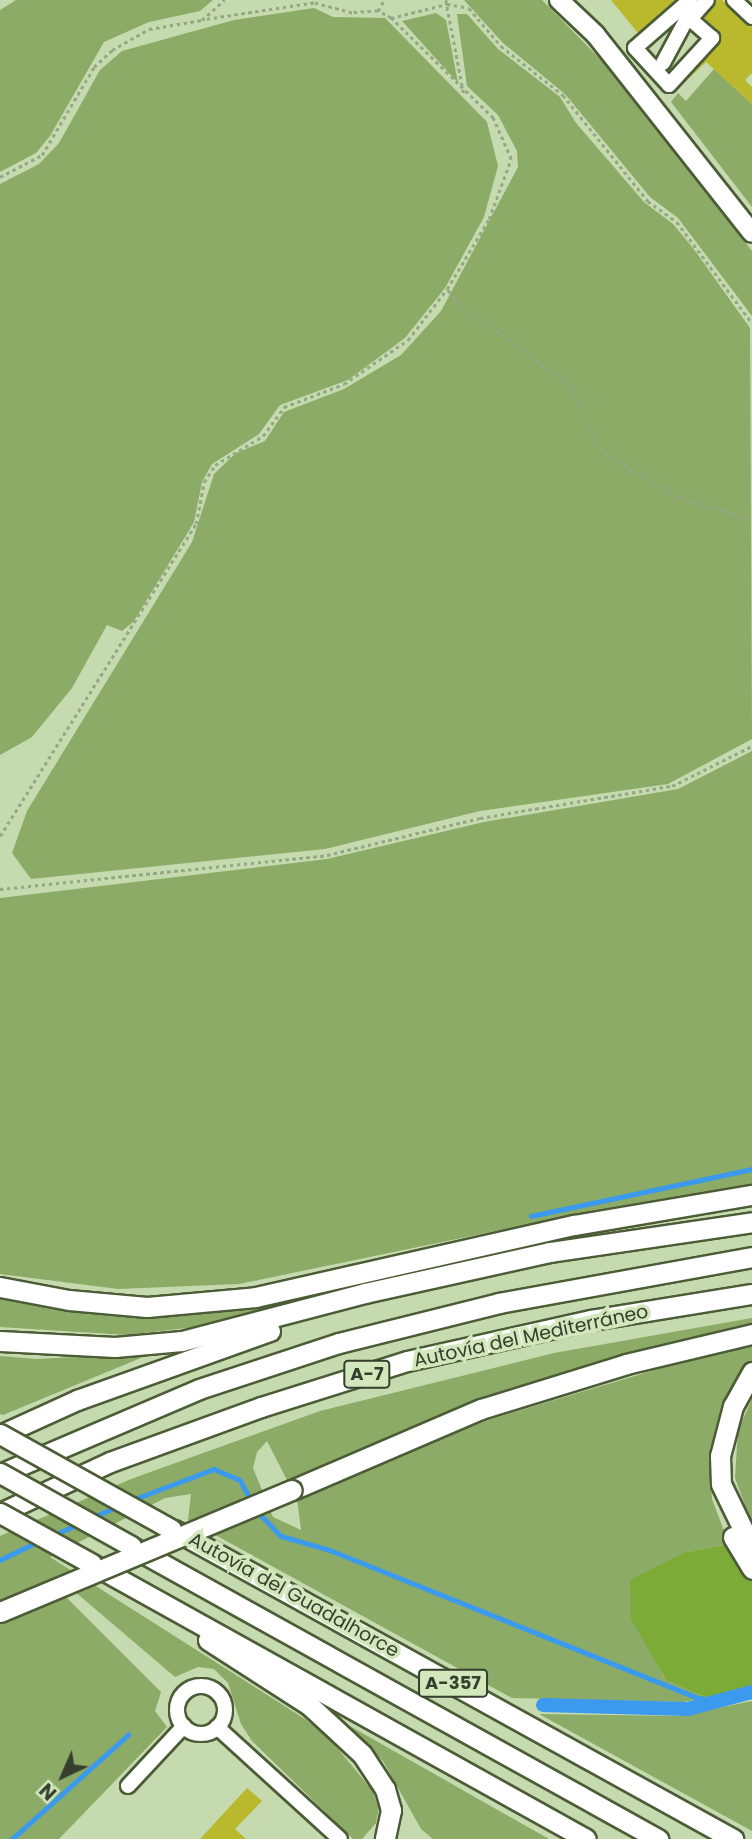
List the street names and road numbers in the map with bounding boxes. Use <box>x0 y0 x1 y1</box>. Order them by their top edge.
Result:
street label: Autovía del Mediterráneo <box>412 1300 650 1372</box>
road number: A-7 <box>342 1359 392 1388</box>
street label: Autovía del Guadalhorce <box>185 1528 403 1662</box>
road number: A-357 <box>418 1668 488 1698</box>

